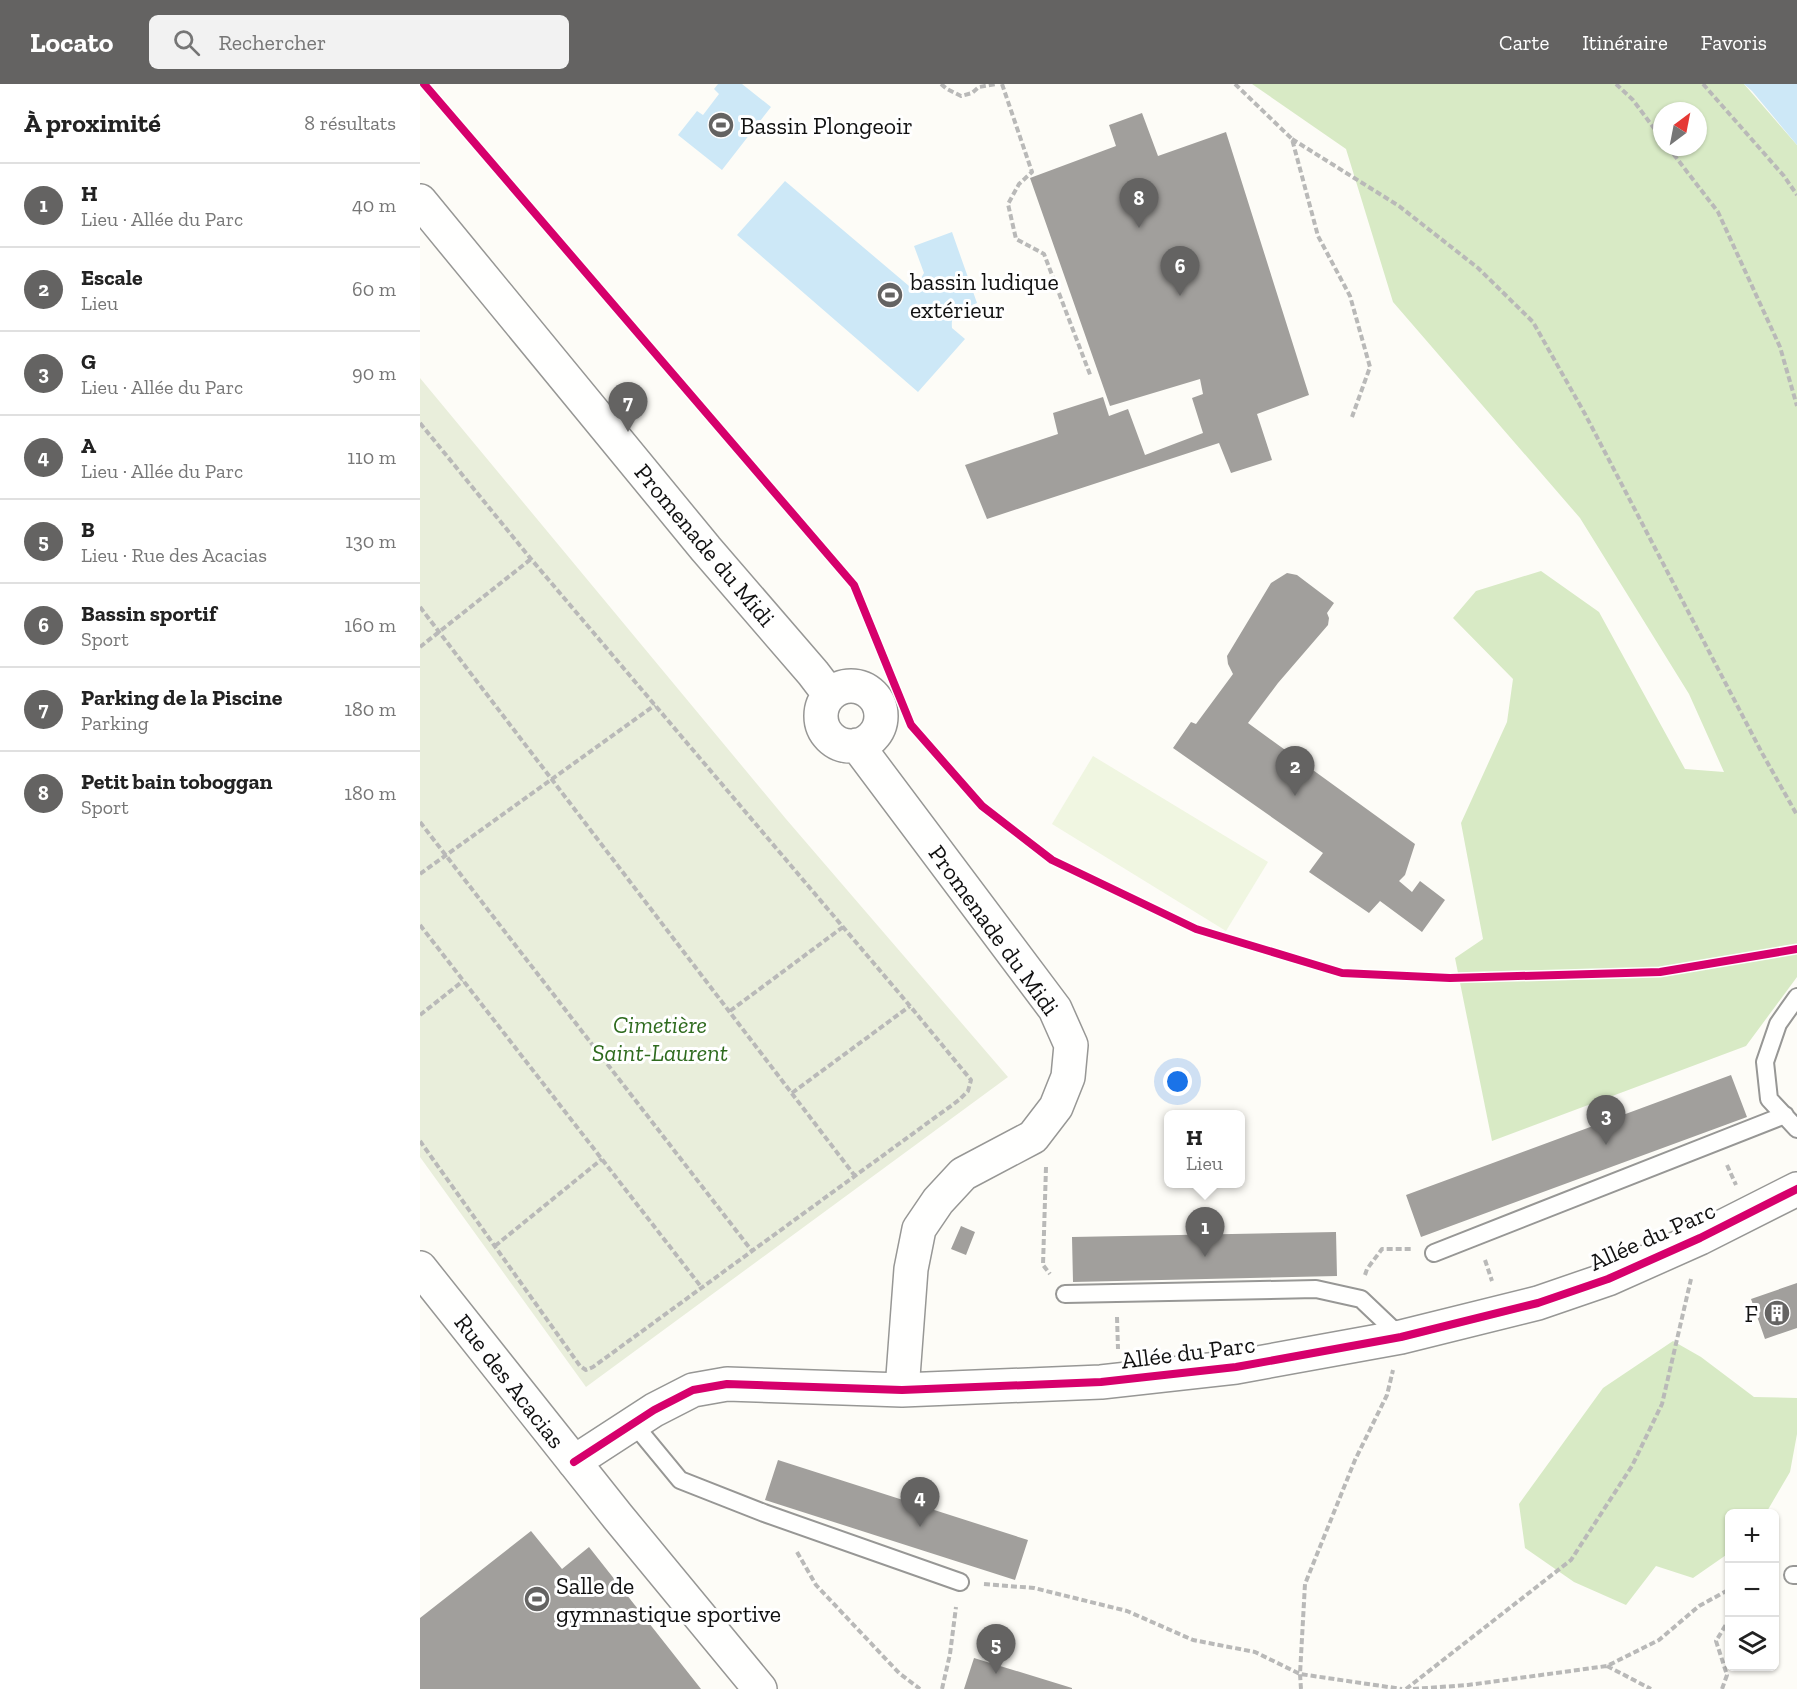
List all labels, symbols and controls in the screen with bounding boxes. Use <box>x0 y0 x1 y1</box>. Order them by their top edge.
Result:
search box <box>149 15 569 69</box>
text: Locato <box>30 26 113 59</box>
icon: search <box>170 26 203 59</box>
text: Rechercher <box>218 29 326 56</box>
text: Carte <box>1499 30 1549 55</box>
text: Itinéraire <box>1582 30 1668 55</box>
text: Favoris <box>1701 30 1767 55</box>
north arrow <box>1653 102 1707 156</box>
text: À proximité <box>24 107 161 139</box>
sports icon: Bassin Plongeoir <box>706 110 736 140</box>
text: 8 résultats <box>304 111 396 135</box>
place label: Bassin Plongeoir <box>740 111 913 140</box>
pin: 8 <box>1120 178 1158 228</box>
text: H <box>81 180 98 207</box>
text: 1 <box>39 193 48 217</box>
text: 40 m <box>352 193 396 217</box>
text: Lieu · Allée du Parc <box>81 207 243 231</box>
pin: 6 <box>1160 246 1200 296</box>
text: Escale <box>81 264 143 291</box>
place label: bassin ludique extérieur <box>909 267 1059 324</box>
text: 2 <box>38 277 49 301</box>
text: 60 m <box>352 277 396 301</box>
sports icon: bassin ludique extérieur <box>875 280 905 310</box>
text: Lieu <box>81 291 118 315</box>
text: G <box>81 348 96 375</box>
text: 3 <box>38 361 49 385</box>
text: 90 m <box>352 361 396 385</box>
text: Lieu · Allée du Parc <box>81 375 243 399</box>
pin: 7 <box>608 382 648 432</box>
text: A <box>81 432 96 459</box>
text: 4 <box>38 445 49 469</box>
text: 110 m <box>347 445 396 469</box>
street label: Promenade du Midi <box>629 458 782 632</box>
text: Lieu · Allée du Parc <box>81 459 243 483</box>
text: B <box>81 516 95 543</box>
text: 5 <box>38 529 49 553</box>
text: 130 m <box>345 529 396 553</box>
text: Lieu · Rue des Acacias <box>81 543 267 567</box>
text: Bassin sportif <box>81 600 217 627</box>
text: 6 <box>38 613 49 637</box>
text: 160 m <box>344 613 396 637</box>
text: Sport <box>81 627 129 651</box>
text: Parking de la Piscine <box>81 684 282 711</box>
text: 7 <box>39 697 48 721</box>
text: 180 m <box>344 697 396 721</box>
text: Parking <box>81 711 149 735</box>
pin: 2 <box>1276 746 1314 796</box>
text: Petit bain toboggan <box>81 768 273 795</box>
text: 8 <box>38 781 49 805</box>
text: 180 m <box>344 781 396 805</box>
text: Sport <box>81 795 129 819</box>
street label: Promenade du Midi <box>923 839 1066 1021</box>
park label: Cimetière Saint-Laurent <box>592 1010 728 1067</box>
your location <box>1163 1067 1192 1096</box>
pin: 3 <box>1586 1096 1626 1145</box>
popup <box>1164 1110 1245 1188</box>
text: H <box>1186 1124 1203 1151</box>
text: Lieu <box>1186 1151 1223 1175</box>
street label: Allée du Parc <box>1585 1195 1719 1277</box>
pin: 1 <box>1186 1208 1224 1257</box>
building icon: F <box>1762 1298 1792 1328</box>
place label: F <box>1745 1299 1758 1328</box>
street label: Rue des Acacias <box>449 1308 571 1454</box>
street label: Allée du Parc <box>1119 1329 1257 1375</box>
pin: 4 <box>900 1478 940 1527</box>
map controls <box>1725 1509 1779 1671</box>
button: + <box>1725 1509 1779 1563</box>
button: − <box>1725 1563 1779 1617</box>
place label: Salle de gymnastique sportive <box>556 1571 781 1628</box>
sports icon: Salle de gymnastique sportive <box>522 1584 552 1614</box>
button: layers <box>1725 1617 1779 1671</box>
pin: 5 <box>976 1624 1016 1674</box>

